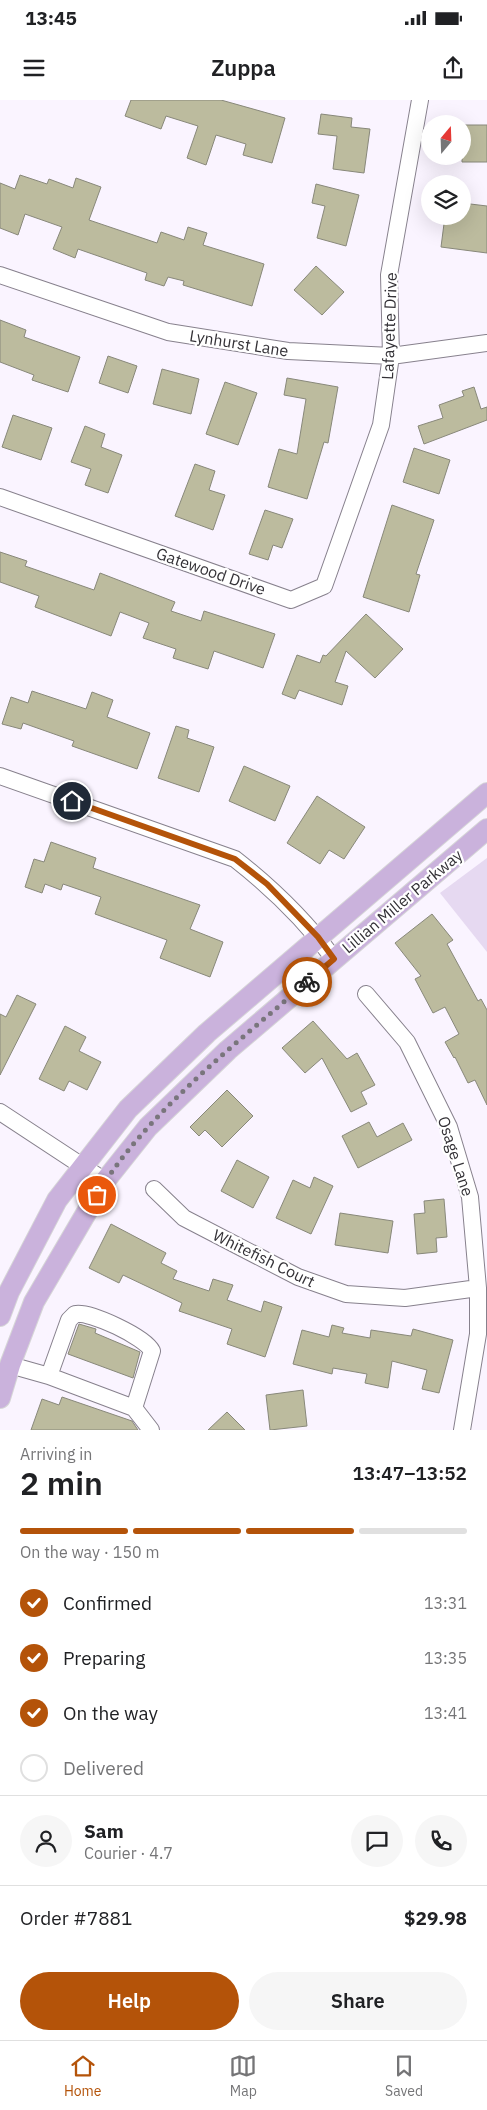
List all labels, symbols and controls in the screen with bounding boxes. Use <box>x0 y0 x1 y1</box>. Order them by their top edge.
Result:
text: 13:45 <box>25 6 77 30</box>
text: Zuppa <box>211 53 276 82</box>
icon: menu <box>20 54 48 82</box>
icon: share <box>439 54 467 82</box>
north arrow <box>421 115 471 165</box>
map controls <box>421 115 471 225</box>
button: layers <box>421 175 471 225</box>
street label: Lafayette Drive <box>377 272 401 380</box>
street label: Lynhurst Lane <box>188 325 290 361</box>
street label: Gatewood Drive <box>154 543 268 599</box>
pin <box>51 780 93 822</box>
icon: home <box>58 787 86 815</box>
street label: Lillian Miller Parkway <box>338 845 466 957</box>
courier <box>282 957 332 1007</box>
icon: bike <box>293 968 321 996</box>
street label: Osage Lane <box>434 1113 478 1199</box>
pin <box>76 1174 118 1216</box>
icon: bag <box>83 1181 111 1209</box>
street label: Whitefish Court <box>210 1225 318 1291</box>
text: Arriving in <box>20 1444 92 1464</box>
text: 13:47–13:52 <box>353 1461 467 1485</box>
text: 2 min <box>20 1462 103 1504</box>
text: On the way · 150 m <box>20 1542 159 1562</box>
icon: check <box>20 1589 48 1617</box>
text: Confirmed <box>63 1591 152 1615</box>
text: 13:31 <box>424 1593 467 1613</box>
icon: check <box>20 1644 48 1672</box>
text: Preparing <box>63 1646 145 1670</box>
text: 13:35 <box>424 1648 467 1668</box>
icon: check <box>20 1699 48 1727</box>
text: On the way <box>63 1701 158 1725</box>
text: 13:41 <box>424 1703 467 1723</box>
text: Delivered <box>63 1756 144 1780</box>
button: person <box>20 1815 72 1867</box>
button: chat <box>351 1815 403 1867</box>
button: phone <box>415 1815 467 1867</box>
text: Sam <box>84 1819 124 1843</box>
text: Courier · 4.7 <box>84 1843 173 1863</box>
text: Order #7881 <box>20 1906 132 1930</box>
text: $29.98 <box>404 1906 467 1930</box>
button: Help <box>20 1972 239 2030</box>
button: Share <box>249 1972 467 2030</box>
tab: Home <box>64 2052 102 2100</box>
tab: Map <box>229 2052 257 2100</box>
tab: Saved <box>385 2052 423 2100</box>

